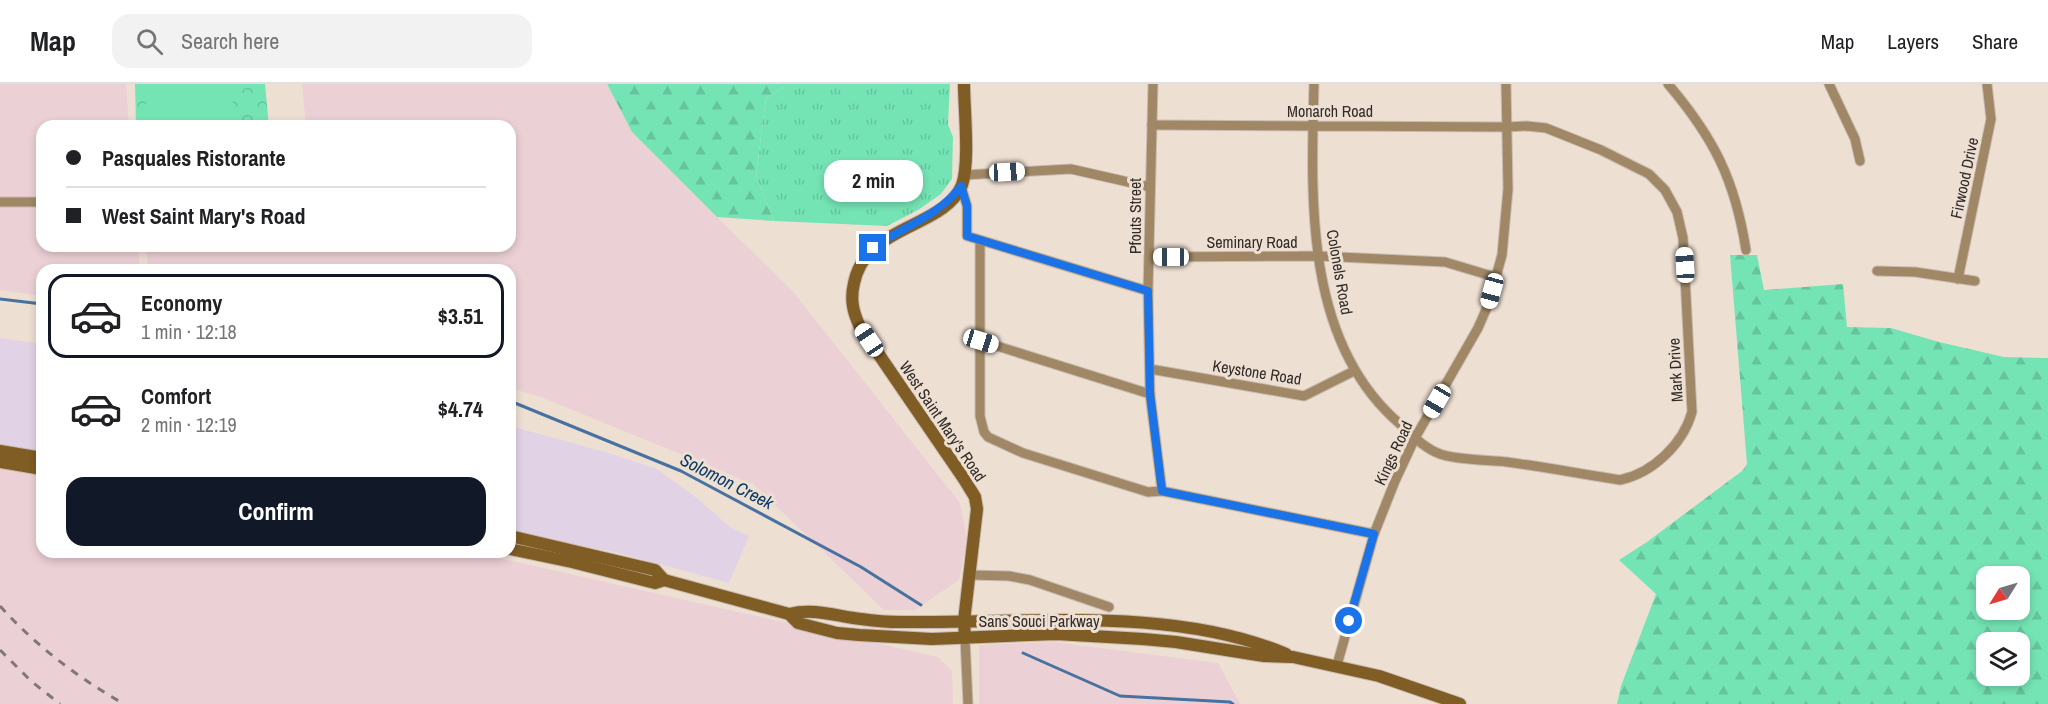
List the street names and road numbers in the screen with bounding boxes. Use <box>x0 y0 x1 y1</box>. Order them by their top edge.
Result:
street label: Monarch Road <box>1287 100 1373 122</box>
street label: Firwood Drive <box>1945 135 1983 221</box>
street label: Pfouts Street <box>1124 178 1146 254</box>
street label: Colonels Road <box>1322 228 1358 316</box>
street label: Seminary Road <box>1206 231 1298 253</box>
street label: Mark Drive <box>1662 337 1688 403</box>
street label: Keystone Road <box>1211 354 1303 390</box>
street label: West Saint Mary's Road <box>895 356 991 486</box>
street label: Kings Road <box>1369 417 1417 489</box>
street label: Sans Souci Parkway <box>978 610 1100 632</box>

